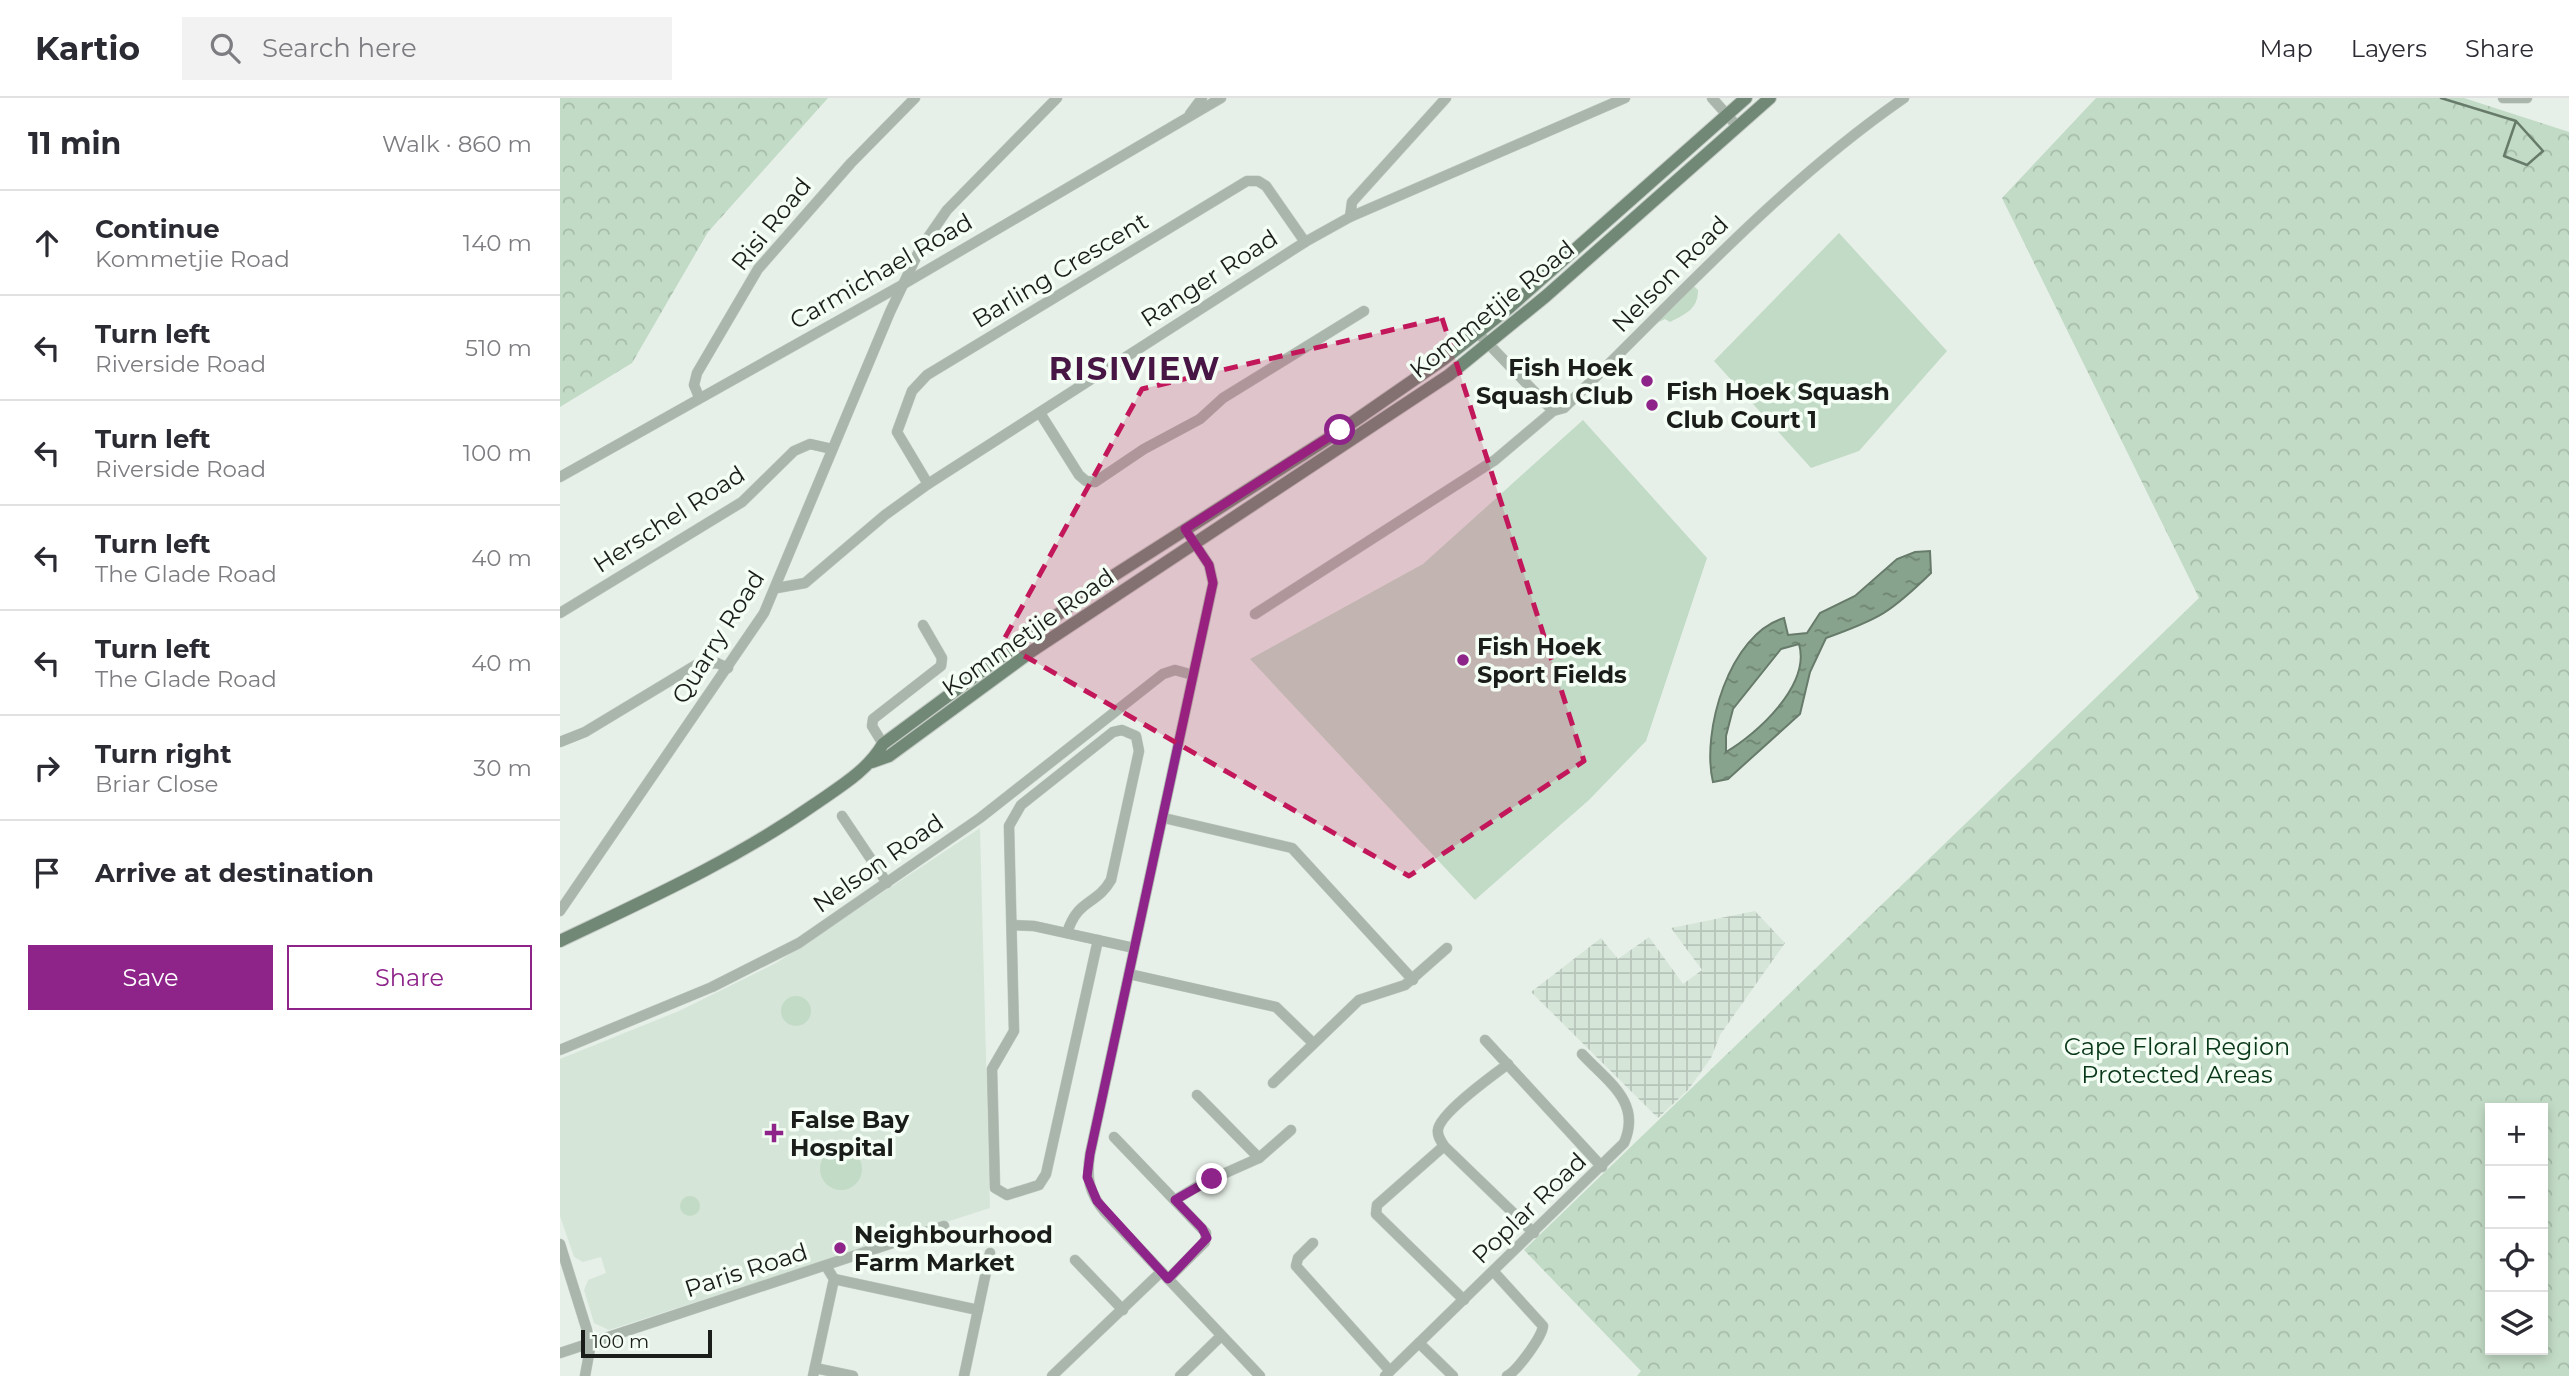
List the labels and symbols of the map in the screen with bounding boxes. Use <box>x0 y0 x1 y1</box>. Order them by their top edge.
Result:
street label: Risi Road <box>725 172 817 276</box>
street label: Barling Crescent <box>967 206 1153 334</box>
street label: Carmichael Road <box>785 207 977 335</box>
street label: Nelson Road <box>1606 210 1734 338</box>
street label: Ranger Road <box>1135 223 1283 333</box>
street label: Kommetjie Road <box>1404 234 1580 384</box>
district label: RISIVIEW <box>1049 349 1221 388</box>
place label: Fish Hoek Squash Club <box>1476 353 1633 410</box>
marker: Fish Hoek Squash Club <box>1639 373 1655 389</box>
place label: Fish Hoek Squash Club Court 1 <box>1666 377 1890 434</box>
marker: Fish Hoek Squash Club Court 1 <box>1644 397 1660 413</box>
route start <box>1324 414 1355 445</box>
street label: Herschel Road <box>588 459 750 579</box>
street label: Kommetjie Road <box>936 562 1120 702</box>
street label: Quarry Road <box>666 565 770 709</box>
place label: Fish Hoek Sport Fields <box>1477 632 1627 689</box>
marker: Fish Hoek Sport Fields <box>1455 652 1471 668</box>
street label: Nelson Road <box>807 807 949 919</box>
park label: Cape Floral Region Protected Areas <box>2064 1032 2290 1089</box>
place label: False Bay Hospital <box>790 1105 910 1162</box>
marker: False Bay Hospital <box>764 1123 784 1143</box>
street label: Poplar Road <box>1466 1146 1592 1270</box>
route end <box>1196 1163 1227 1194</box>
place label: Neighbourhood Farm Market <box>854 1220 1053 1277</box>
street label: Paris Road <box>681 1236 811 1304</box>
marker: Neighbourhood Farm Market <box>832 1240 848 1256</box>
scale bar <box>581 1327 712 1359</box>

